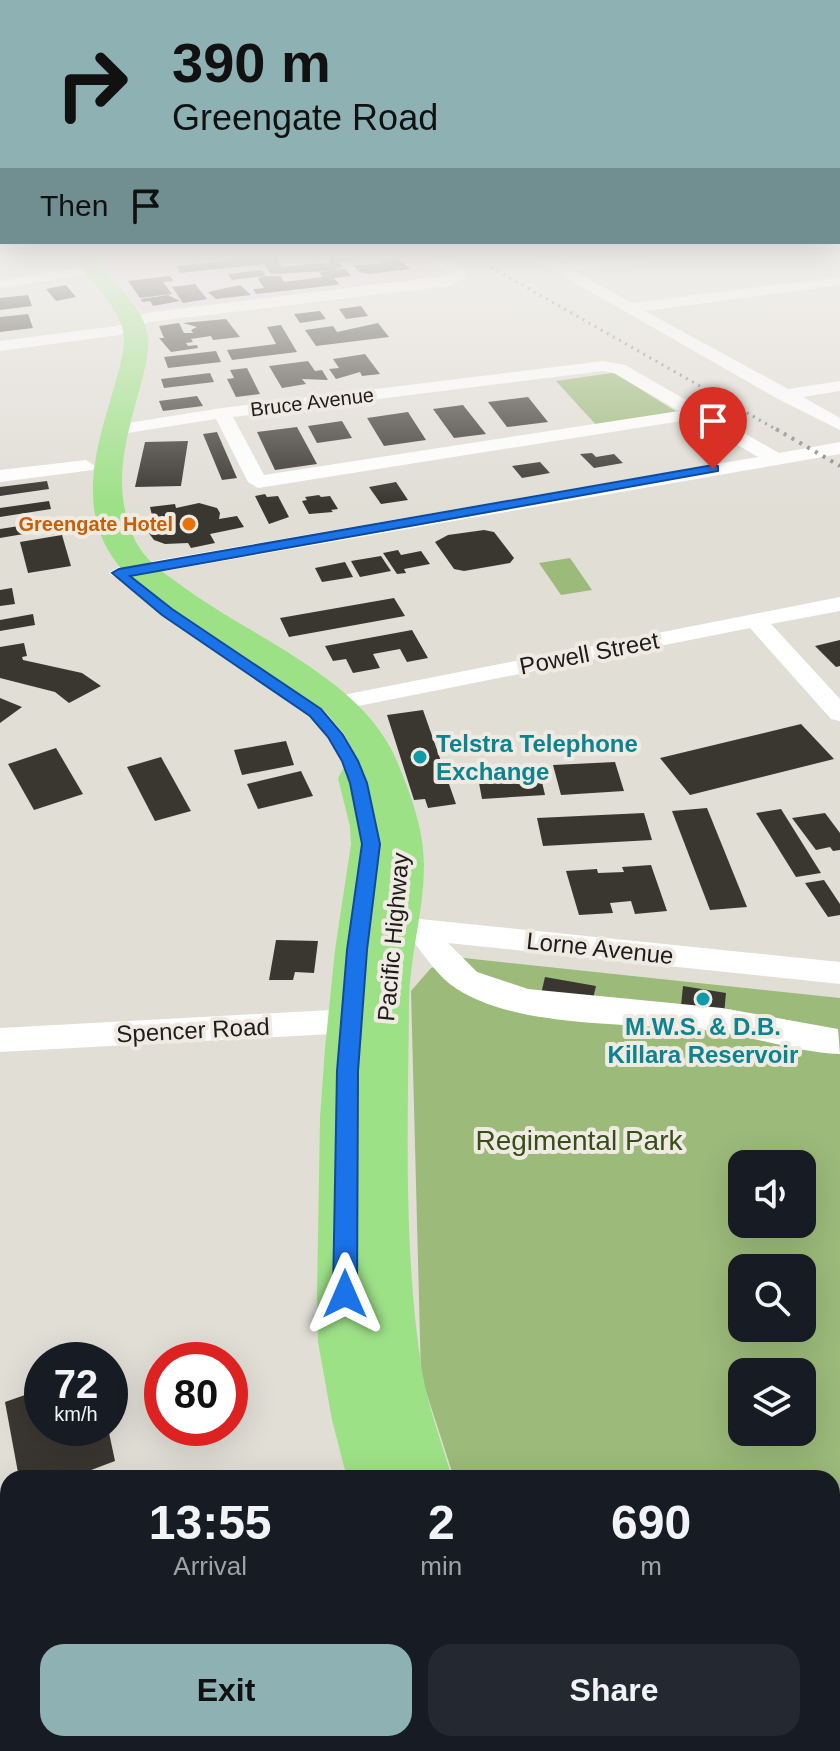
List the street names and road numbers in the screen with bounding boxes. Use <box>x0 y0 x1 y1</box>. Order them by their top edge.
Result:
street label: Bruce Avenue <box>249 384 375 420</box>
street label: Powell Street <box>517 626 661 680</box>
street label: Pacific Highway <box>372 851 414 1023</box>
street label: Lorne Avenue <box>525 927 675 969</box>
street label: Spencer Road <box>116 1013 270 1047</box>

